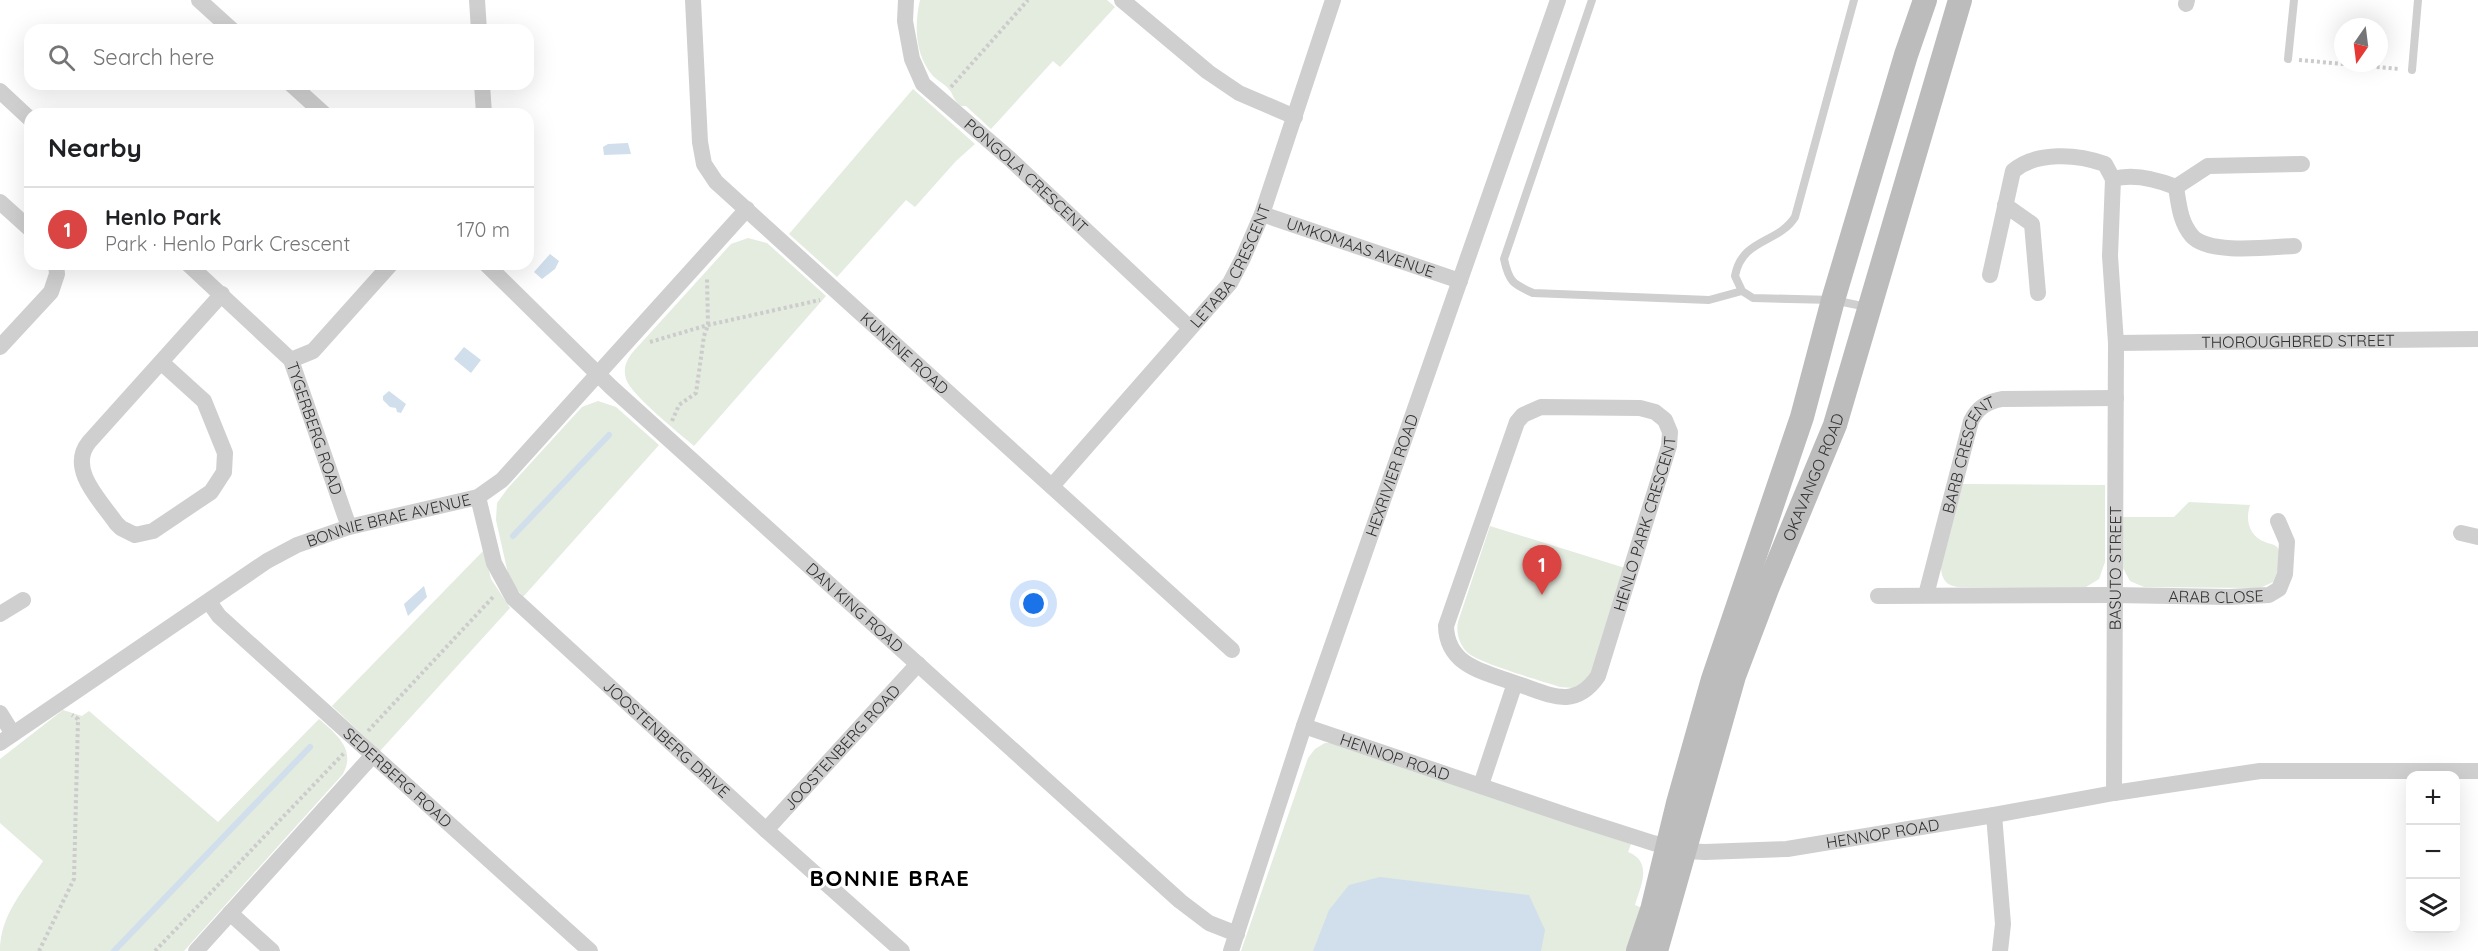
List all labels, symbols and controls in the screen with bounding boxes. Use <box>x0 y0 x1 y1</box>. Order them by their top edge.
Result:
north arrow <box>2334 18 2388 72</box>
search box <box>24 24 534 90</box>
icon: search <box>45 41 78 74</box>
text: Search here <box>93 43 214 71</box>
street label: PONGOLA CRESCENT <box>960 114 1092 237</box>
text: Nearby <box>48 131 142 164</box>
street label: LETABA CRESCENT <box>1186 201 1275 332</box>
text: Henlo Park <box>105 203 222 231</box>
street label: UMKOMAAS AVENUE <box>1284 213 1437 282</box>
text: 1 <box>64 217 71 242</box>
text: 170 m <box>457 217 510 242</box>
text: Park · Henlo Park Crescent <box>105 231 350 256</box>
street label: KUNENE ROAD <box>856 308 953 398</box>
street label: THOROUGHBRED STREET <box>2201 330 2395 352</box>
street label: TYGERBERG ROAD <box>282 359 347 497</box>
street label: BARB CRESCENT <box>1938 391 1998 515</box>
street label: HEXRIVIER ROAD <box>1361 411 1422 539</box>
street label: OKAVANGO ROAD <box>1778 411 1848 544</box>
street label: HENLO PARK CRESCENT <box>1609 435 1680 614</box>
street label: BONNIE BRAE AVENUE <box>303 489 473 551</box>
street label: BASUTO STREET <box>2105 505 2125 630</box>
pin: 1 <box>1522 546 1562 595</box>
street label: DAN KING ROAD <box>802 558 908 656</box>
street label: ARAB CLOSE <box>2168 585 2264 607</box>
your location <box>1019 589 1048 618</box>
street label: JOOSTENBERG DRIVE <box>599 676 734 802</box>
street label: JOOSTENBERG ROAD <box>779 680 904 814</box>
street label: SEDERBERG ROAD <box>339 723 456 832</box>
street label: HENNOP ROAD <box>1337 729 1452 785</box>
map controls <box>2406 771 2460 933</box>
button: + <box>2406 771 2460 825</box>
street label: HENNOP ROAD <box>1824 814 1941 852</box>
button: − <box>2406 825 2460 879</box>
district label: BONNIE BRAE <box>810 864 970 892</box>
button: layers <box>2406 879 2460 933</box>

